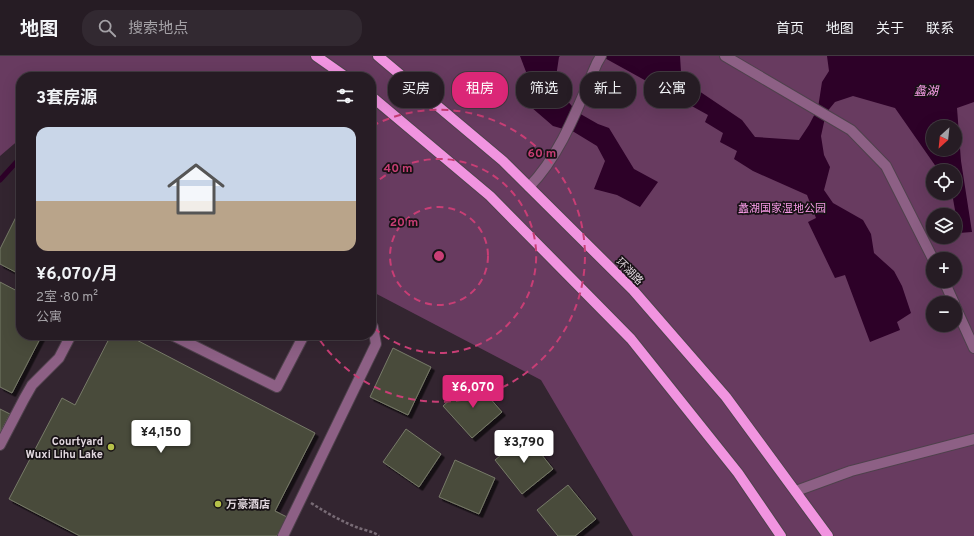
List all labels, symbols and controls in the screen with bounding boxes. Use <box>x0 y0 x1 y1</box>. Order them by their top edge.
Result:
search box <box>82 10 362 46</box>
icon: search <box>96 17 118 39</box>
text: 地图 <box>20 18 58 42</box>
text: 搜索地点 <box>128 20 188 39</box>
text: 首页 <box>776 21 804 38</box>
text: 地图 <box>826 21 854 38</box>
text: 关于 <box>876 21 904 38</box>
text: 联系 <box>926 21 954 38</box>
chip: 买房 <box>388 72 444 108</box>
chip: 租房 <box>452 72 508 108</box>
chip: 筛选 <box>516 72 572 108</box>
chip: 新上 <box>580 72 636 108</box>
chip: 公寓 <box>644 72 700 108</box>
water label: 蠡湖 <box>914 84 940 100</box>
icon: filters <box>334 85 356 107</box>
text: 3套房源 <box>36 88 97 110</box>
north arrow <box>926 120 962 156</box>
map controls <box>926 120 962 332</box>
text: 60 m <box>528 146 556 162</box>
icon: home <box>160 153 232 225</box>
text: 40 m <box>383 161 413 177</box>
button: locate <box>926 164 962 200</box>
park label: 蠡湖国家湿地公园 <box>738 202 826 216</box>
button: layers <box>926 208 962 244</box>
text: 20 m <box>390 215 418 231</box>
centre of rings <box>432 249 446 263</box>
button: + <box>926 252 962 288</box>
street label: 环湖路 <box>613 255 646 288</box>
text: ¥6,070/月 <box>36 264 118 286</box>
text: 2室 · 80 m² <box>36 290 98 306</box>
button: − <box>926 296 962 332</box>
text: 公寓 <box>36 310 62 326</box>
pin: ¥6,070 <box>440 375 506 409</box>
text: ¥6,070 <box>452 380 494 396</box>
pin: ¥4,150 <box>128 420 194 454</box>
text: ¥4,150 <box>140 425 182 441</box>
pin: ¥3,790 <box>491 430 557 464</box>
place label: Courtyard Wuxi Lihu Lake <box>26 435 103 462</box>
text: ¥3,790 <box>503 435 545 451</box>
marker: Courtyard Wuxi Lihu Lake <box>106 442 116 452</box>
place label: 万豪酒店 <box>226 498 270 512</box>
marker: 万豪酒店 <box>213 499 223 509</box>

